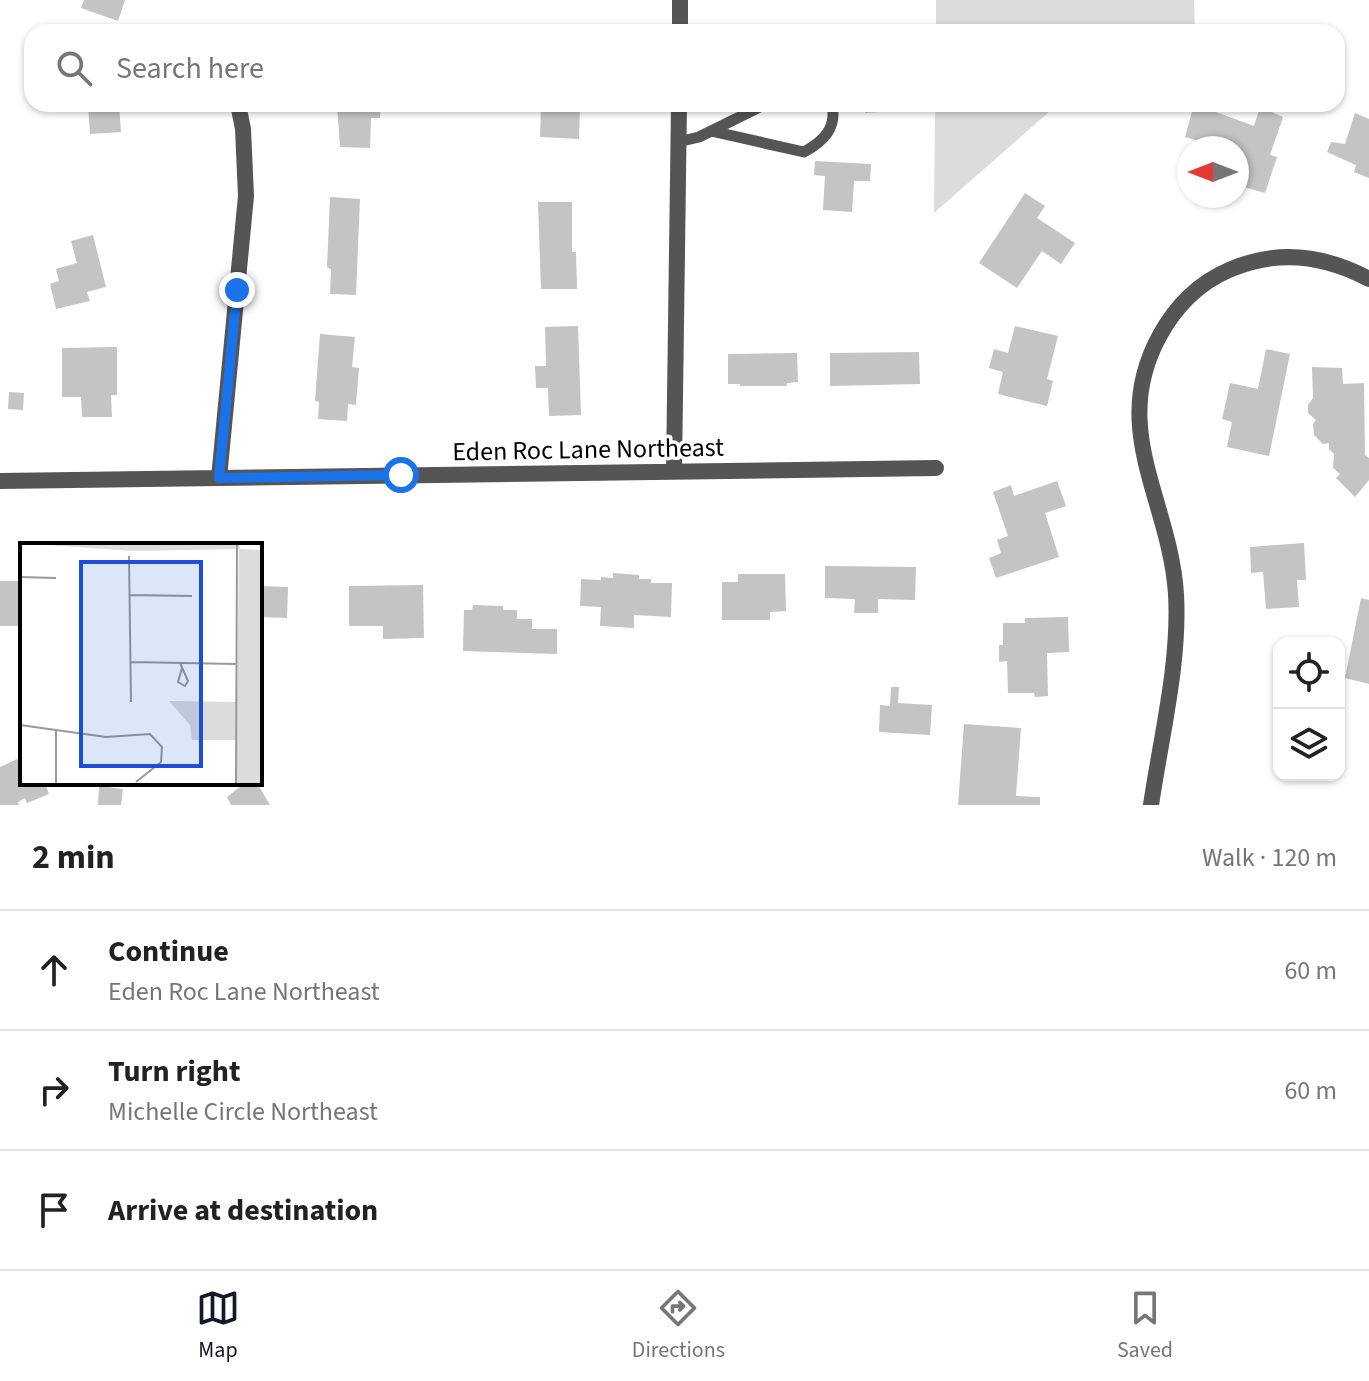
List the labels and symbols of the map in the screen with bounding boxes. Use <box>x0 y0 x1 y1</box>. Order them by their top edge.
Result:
north arrow <box>1177 136 1249 208</box>
route end <box>219 272 255 308</box>
street label: Eden Roc Lane Northeast <box>452 429 724 470</box>
route start <box>383 457 419 493</box>
inset map <box>20 543 262 785</box>

